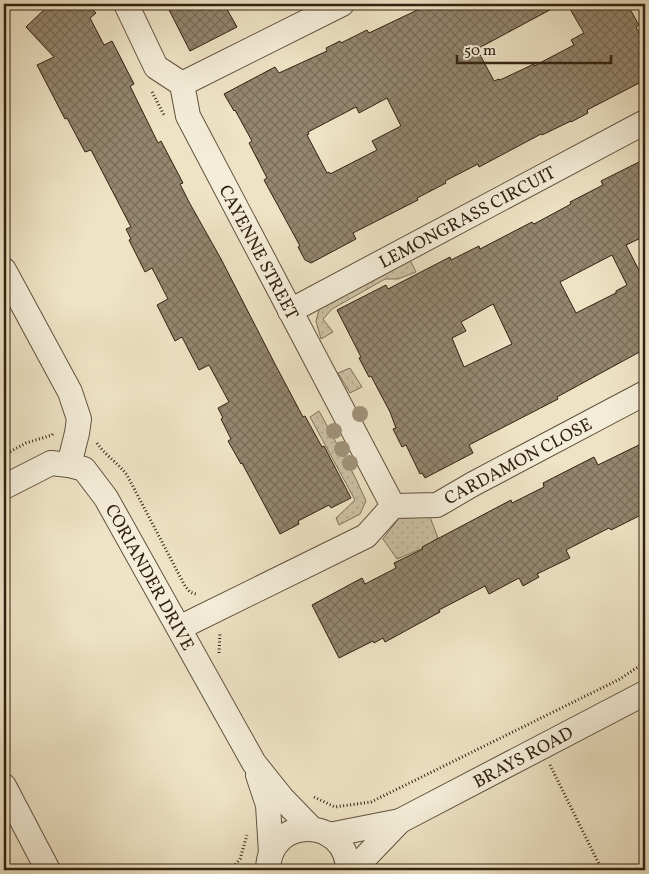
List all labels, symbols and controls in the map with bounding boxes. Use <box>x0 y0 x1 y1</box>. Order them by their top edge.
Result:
scale bar <box>457 32 610 64</box>
text: 50 m <box>464 41 496 62</box>
street label: LEMONGRASS CIRCUIT <box>375 161 561 276</box>
street label: CAYENNE STREET <box>212 181 304 325</box>
street label: CARDAMON CLOSE <box>440 413 597 512</box>
street label: CORIANDER DRIVE <box>98 500 199 656</box>
street label: BRAYS ROAD <box>469 721 578 795</box>

